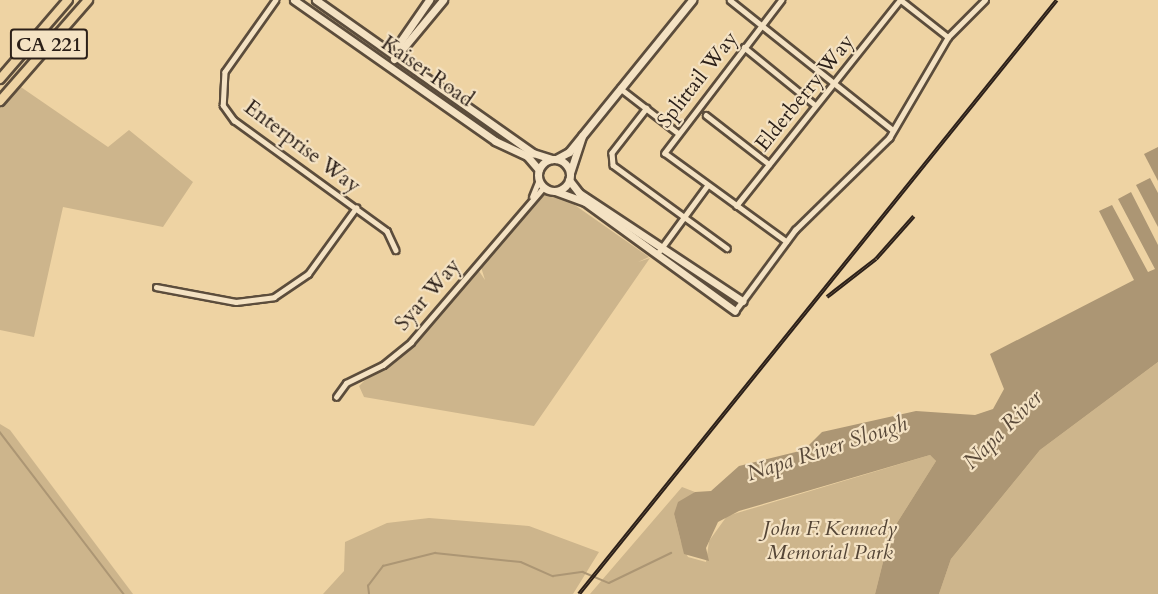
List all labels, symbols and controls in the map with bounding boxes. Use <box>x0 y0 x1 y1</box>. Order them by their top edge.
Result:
road number: CA 221 <box>8 27 90 61</box>
street label: Splittail Way <box>653 27 743 133</box>
street label: Elderberry Way <box>750 30 860 156</box>
street label: Kaiser Road <box>376 31 478 113</box>
street label: Enterprise Way <box>239 95 365 199</box>
street label: Syar Way <box>390 254 466 336</box>
water label: Napa River <box>958 385 1048 475</box>
water label: Napa River Slough <box>743 411 911 487</box>
park label: John F. Kennedy Memorial Park <box>763 516 897 566</box>

